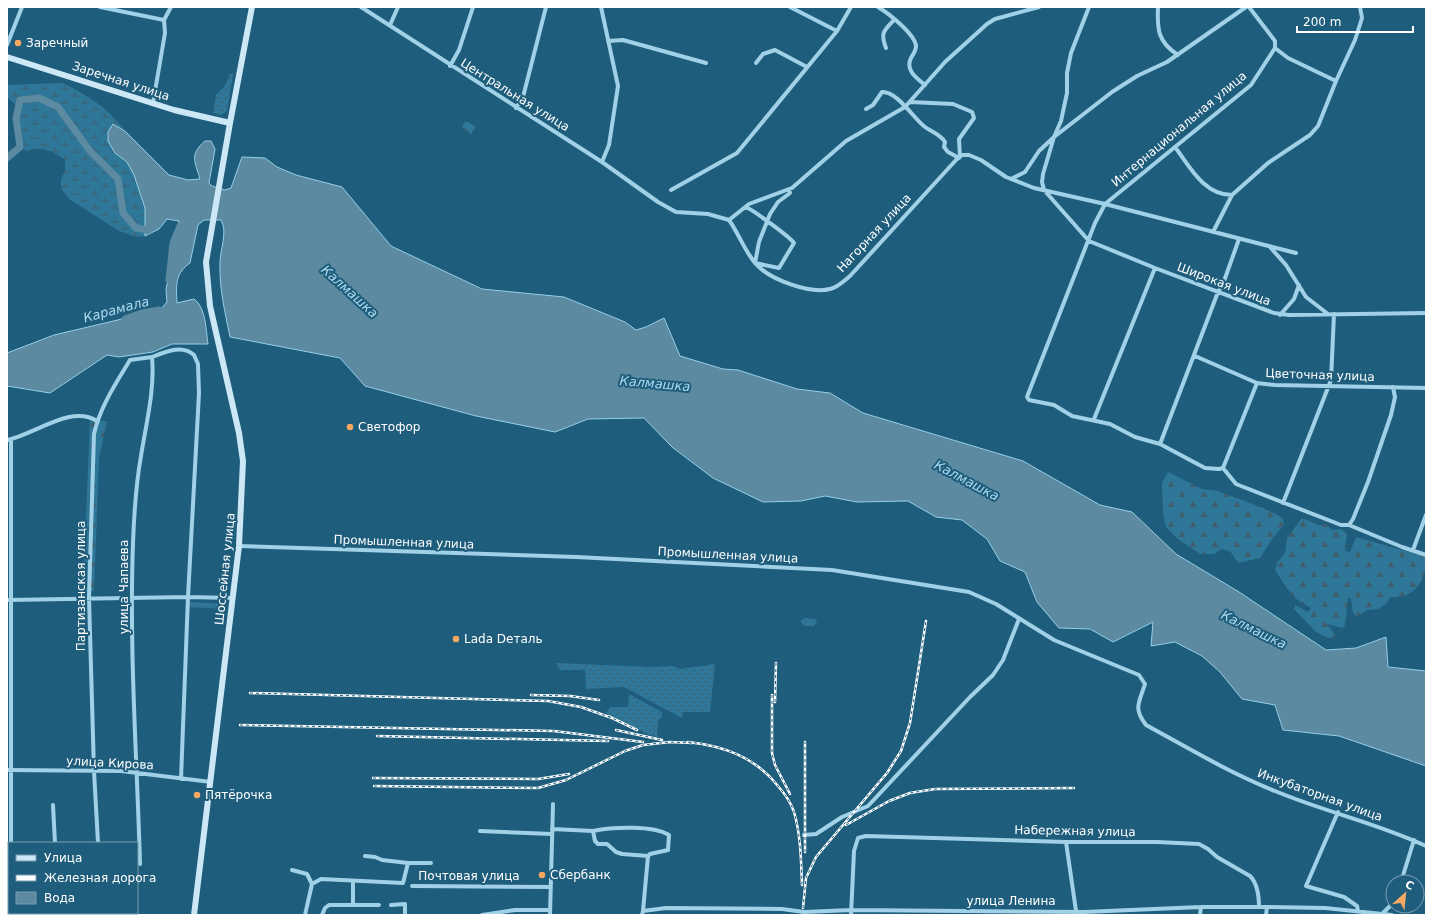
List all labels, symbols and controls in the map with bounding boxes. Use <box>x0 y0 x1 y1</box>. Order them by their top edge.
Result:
scale bar <box>1297 8 1413 34</box>
text: 200 m <box>1303 15 1341 29</box>
place label: Заречный <box>26 36 88 50</box>
marker: Заречный <box>13 38 23 48</box>
street label: Центральная улица <box>458 56 572 134</box>
street label: Заречная улица <box>71 59 171 103</box>
street label: Интернациональная улица <box>1109 68 1249 190</box>
street label: Нагорная улица <box>834 191 914 275</box>
street label: Широкая улица <box>1175 260 1273 308</box>
water label: Калмашка <box>318 262 381 321</box>
water label: Карамала <box>82 294 151 325</box>
street label: Цветочная улица <box>1265 366 1375 384</box>
water label: Калмашка <box>619 373 691 394</box>
place label: Светофор <box>358 420 420 434</box>
marker: Светофор <box>345 422 355 432</box>
water label: Калмашка <box>932 457 1002 504</box>
street label: Шоссейная улица <box>212 512 238 626</box>
street label: Партизанская улица <box>74 521 88 651</box>
street label: Промышленная улица <box>333 533 475 551</box>
street label: улица Чапаева <box>117 540 131 634</box>
street label: Промышленная улица <box>657 544 799 566</box>
water label: Калмашка <box>1219 607 1289 652</box>
place label: Lada Dеталь <box>464 632 543 646</box>
marker: Lada Dеталь <box>451 634 461 644</box>
street label: улица Кирова <box>66 754 154 772</box>
street label: Инкубаторная улица <box>1255 766 1385 824</box>
place label: Пятёрочка <box>205 788 272 802</box>
marker: Пятёрочка <box>192 790 202 800</box>
street label: Набережная улица <box>1014 823 1136 839</box>
legend <box>8 842 138 914</box>
text: Улица <box>44 851 82 865</box>
place label: Сбербанк <box>550 868 611 882</box>
street label: Почтовая улица <box>418 869 520 883</box>
marker: Сбербанк <box>537 870 547 880</box>
text: Железная дорога <box>44 871 156 885</box>
north arrow <box>1385 874 1425 914</box>
text: С <box>1403 878 1416 893</box>
text: Вода <box>44 891 75 905</box>
street label: улица Ленина <box>966 894 1056 908</box>

